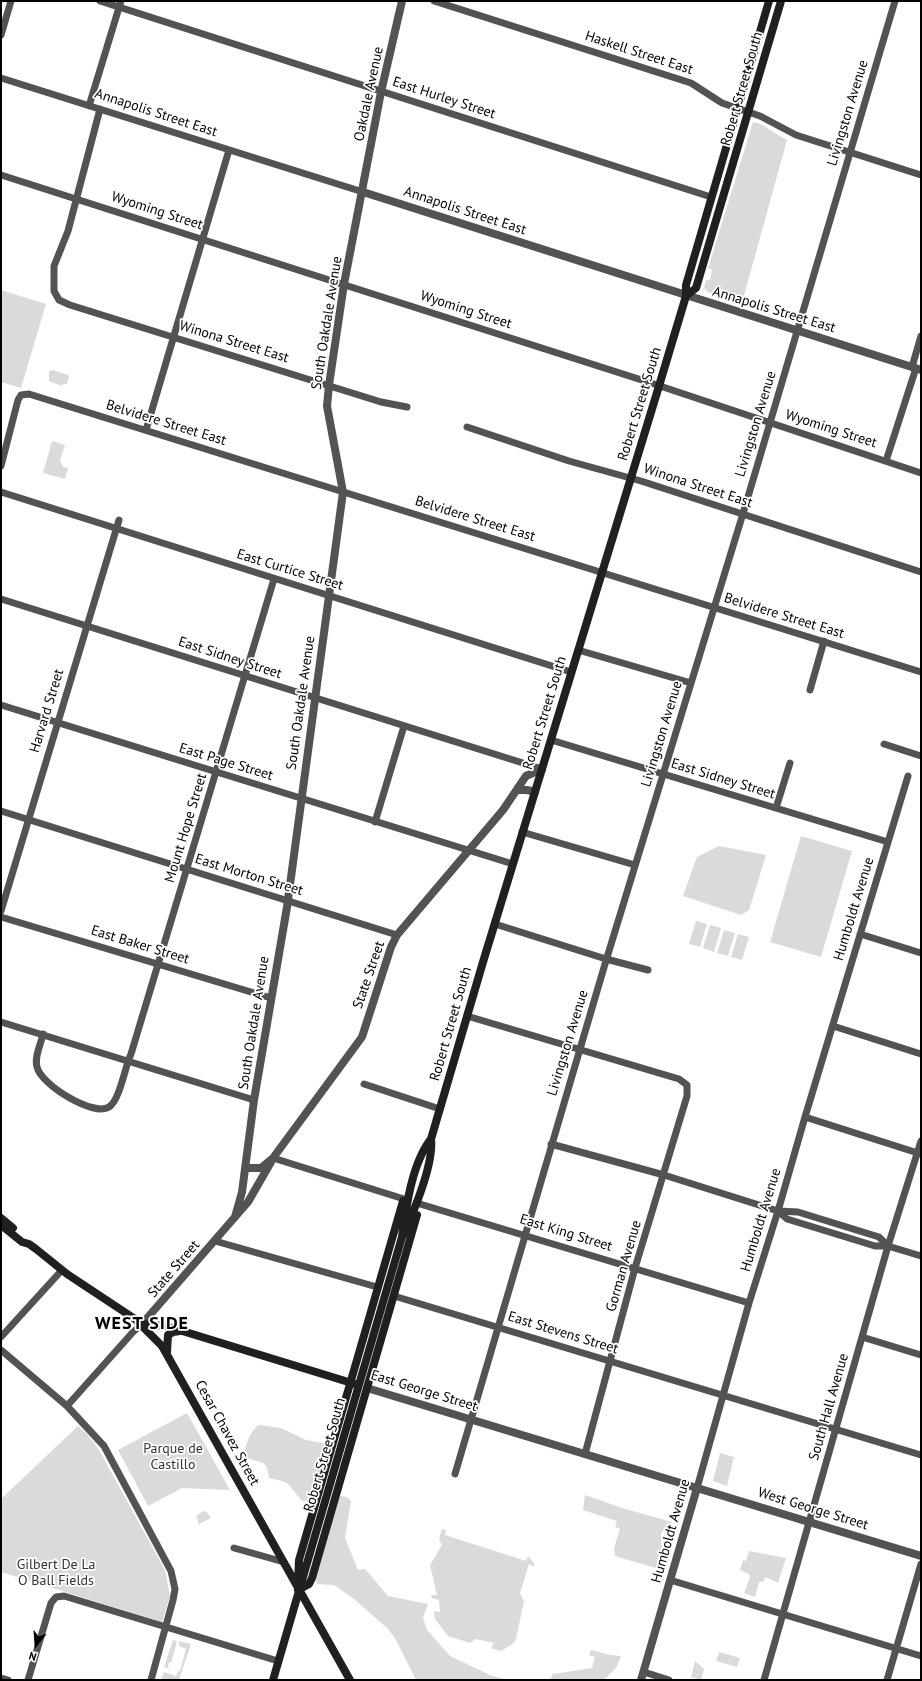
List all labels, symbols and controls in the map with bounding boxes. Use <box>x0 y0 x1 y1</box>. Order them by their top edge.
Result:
street label: Haskell Street East <box>583 28 695 78</box>
street label: Robert Street South <box>718 30 766 148</box>
street label: Oakdale Avenue <box>351 45 387 143</box>
street label: Livingston Avenue <box>824 58 872 168</box>
street label: East Hurley Street <box>390 73 498 123</box>
street label: Annapolis Street East <box>93 85 219 141</box>
street label: Annapolis Street East <box>402 183 528 239</box>
street label: Wyoming Street <box>109 188 205 234</box>
street label: South Oakdale Avenue <box>308 255 346 391</box>
street label: Annapolis Street East <box>711 283 837 337</box>
street label: Wyoming Street <box>418 287 514 333</box>
street label: Winona Street East <box>177 317 291 367</box>
street label: Robert Street South <box>615 345 665 463</box>
street label: Livingston Avenue <box>732 369 780 479</box>
street label: Belvidere Street East <box>104 397 228 449</box>
street label: Wyoming Street <box>783 406 879 452</box>
street label: Winona Street East <box>641 460 755 512</box>
street label: Belvidere Street East <box>413 493 537 545</box>
street label: East Curtice Street <box>235 546 345 594</box>
street label: Belvidere Street East <box>722 590 846 642</box>
street label: East Sidney Street <box>176 633 284 683</box>
street label: South Oakdale Avenue <box>283 635 319 771</box>
street label: Robert Street South <box>520 654 570 772</box>
street label: Harvard Street <box>26 667 68 755</box>
street label: Livingston Avenue <box>638 679 686 789</box>
street label: East Page Street <box>177 740 275 784</box>
street label: East Sidney Street <box>669 755 777 803</box>
street label: Mount Hope Street <box>161 771 211 885</box>
street label: East Morton Street <box>193 851 305 899</box>
street label: Humboldt Avenue <box>830 855 878 963</box>
street label: East Baker Street <box>89 922 191 968</box>
street label: State Street <box>350 939 388 1011</box>
street label: South Oakdale Avenue <box>235 955 273 1091</box>
street label: Robert Street South <box>427 965 475 1083</box>
street label: Livingston Avenue <box>544 988 592 1098</box>
street label: Humboldt Avenue <box>737 1166 785 1274</box>
street label: East King Street <box>518 1211 614 1255</box>
street label: Gorman Avenue <box>603 1218 645 1314</box>
street label: State Street <box>145 1237 203 1301</box>
street label: East Stevens Street <box>506 1308 620 1358</box>
district label: WEST SIDE <box>95 1313 189 1335</box>
street label: South Hall Avenue <box>806 1352 852 1462</box>
street label: East George Street <box>369 1367 479 1415</box>
street label: Cesar Chavez Street <box>191 1377 263 1489</box>
street label: Robert Street South <box>301 1396 349 1514</box>
park label: Parque de Castillo <box>143 1441 203 1474</box>
street label: Humboldt Avenue <box>648 1477 694 1585</box>
street label: West George Street <box>756 1484 870 1534</box>
park label: Gilbert De La O Ball Fields <box>17 1557 95 1590</box>
north arrow <box>16 1625 56 1665</box>
text: N <box>27 1649 38 1664</box>

